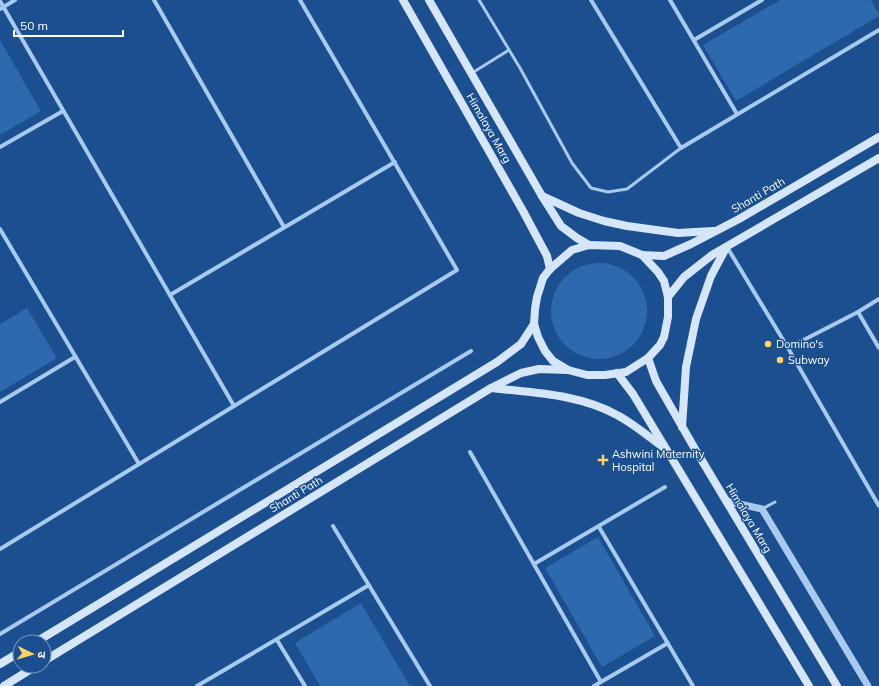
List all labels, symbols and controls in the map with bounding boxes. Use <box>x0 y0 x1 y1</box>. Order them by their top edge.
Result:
scale bar <box>14 12 123 38</box>
text: 50 m <box>20 18 48 33</box>
street label: Himalaya Marg <box>463 91 515 165</box>
street label: Shanti Path <box>729 174 787 216</box>
place label: Domino's <box>776 337 823 351</box>
marker: Domino's <box>763 339 773 349</box>
place label: Subway <box>788 353 830 367</box>
marker: Subway <box>775 355 785 365</box>
place label: Ashwini Maternity Hospital <box>612 447 705 474</box>
marker: Ashwini Maternity Hospital <box>597 454 609 466</box>
street label: Shanti Path <box>267 473 325 515</box>
street label: Himalaya Marg <box>723 481 775 555</box>
north arrow <box>12 634 52 674</box>
text: उ <box>35 651 49 659</box>

